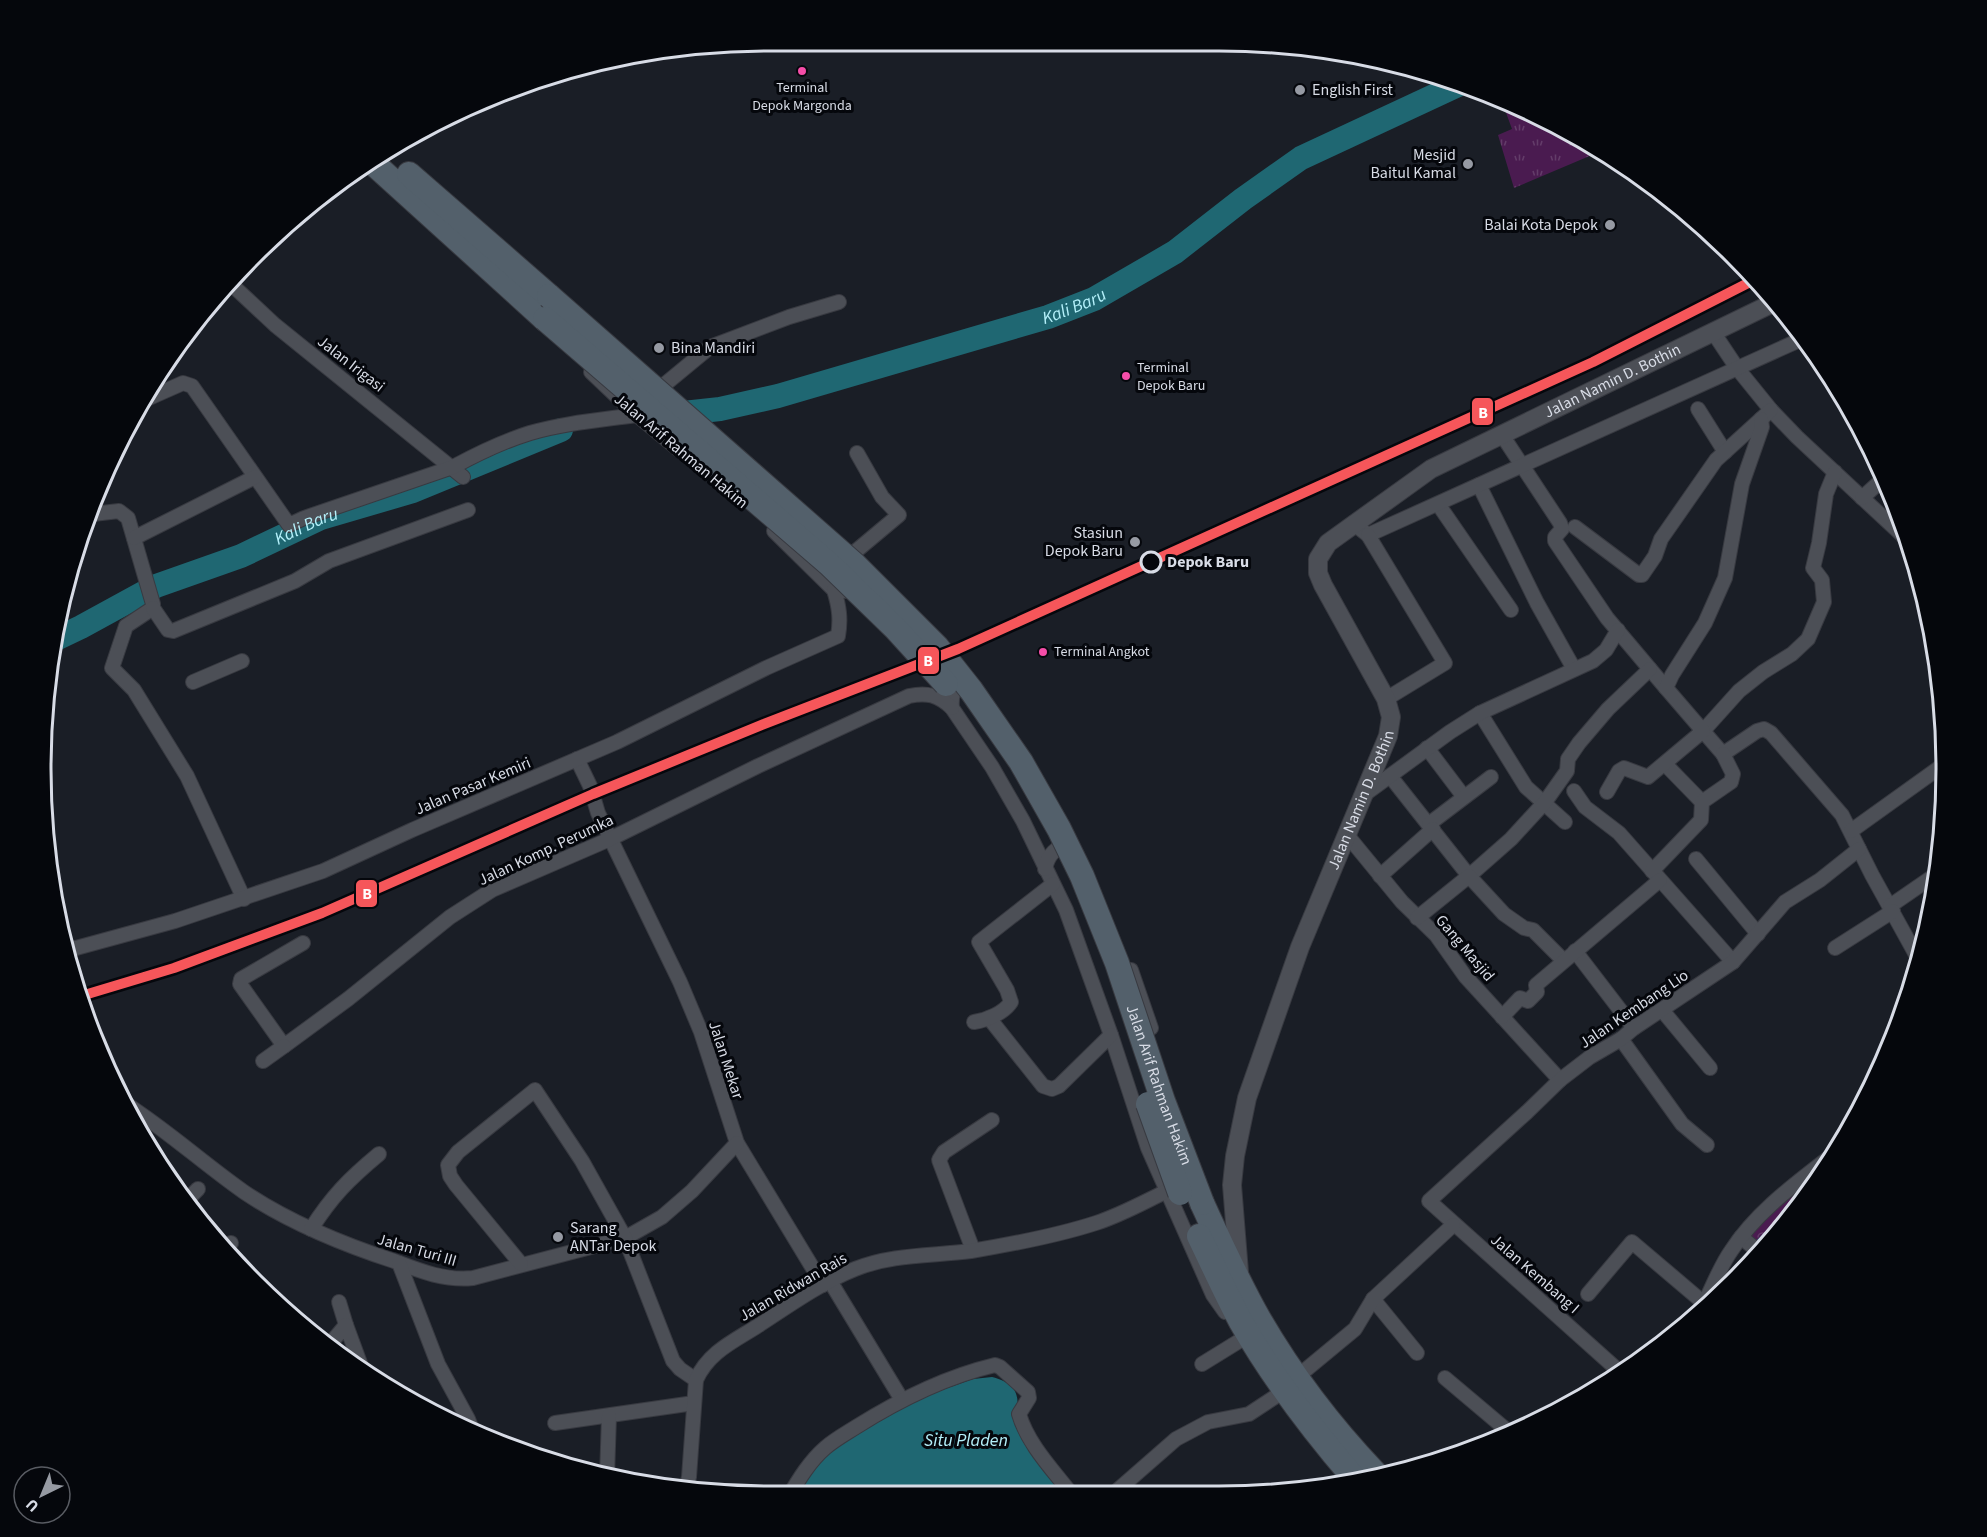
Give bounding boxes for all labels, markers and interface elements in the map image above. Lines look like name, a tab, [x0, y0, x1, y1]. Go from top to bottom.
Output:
marker: Terminal Depok Margonda	[796, 65, 808, 77]
place label: Terminal Depok Margonda	[752, 78, 852, 116]
place label: English First	[1312, 79, 1394, 101]
marker: English First	[1293, 83, 1307, 97]
place label: Mesjid Baitul Kamal	[1370, 144, 1456, 184]
marker: Mesjid Baitul Kamal	[1461, 157, 1475, 171]
place label: Balai Kota Depok	[1484, 214, 1598, 236]
marker: Balai Kota Depok	[1603, 218, 1617, 232]
water label: Kali Baru	[1039, 282, 1111, 331]
street label: Jalan Irigasi	[313, 331, 389, 397]
place label: Bina Mandiri	[671, 337, 755, 359]
street label: Jalan Namin D. Bothin	[1541, 338, 1684, 423]
marker: Bina Mandiri	[652, 341, 666, 355]
place label: Terminal Depok Baru	[1137, 358, 1205, 396]
marker: Terminal Depok Baru	[1120, 370, 1132, 382]
street label: Jalan Arif Rahman Hakim	[609, 388, 753, 514]
line badge: B	[1471, 397, 1494, 426]
text: B	[1478, 402, 1488, 424]
water label: Kali Baru	[270, 501, 341, 551]
place label: Stasiun Depok Baru	[1045, 522, 1123, 562]
marker: Stasiun Depok Baru	[1128, 535, 1142, 549]
marker: Depok Baru	[1140, 551, 1162, 573]
place label: Depok Baru	[1167, 551, 1249, 573]
place label: Terminal Angkot	[1054, 642, 1150, 662]
line badge: B	[917, 646, 940, 675]
marker: Terminal Angkot	[1037, 646, 1049, 658]
text: B	[923, 650, 933, 672]
street label: Jalan Namin D. Bothin	[1322, 729, 1400, 873]
street label: Jalan Pasar Kemiri	[412, 752, 534, 820]
street label: Jalan Komp. Perumka	[475, 809, 617, 891]
line badge: B	[355, 879, 378, 908]
text: B	[362, 883, 372, 905]
street label: Gang Masjid	[1431, 910, 1499, 986]
street label: Jalan Kembang Lio	[1575, 964, 1693, 1054]
street label: Jalan Arif Rahman Hakim	[1121, 1002, 1198, 1168]
street label: Jalan Mekar	[703, 1018, 749, 1102]
place label: Sarang ANTar Depok	[570, 1217, 657, 1257]
street label: Jalan Turi III	[375, 1228, 459, 1272]
street label: Jalan Kembang I	[1486, 1229, 1584, 1319]
marker: Sarang ANTar Depok	[551, 1230, 565, 1244]
street label: Jalan Ridwan Rais	[735, 1247, 851, 1327]
water label: Situ Pladen	[924, 1428, 1008, 1453]
north arrow	[12, 1465, 72, 1525]
text: U	[21, 1494, 44, 1517]

